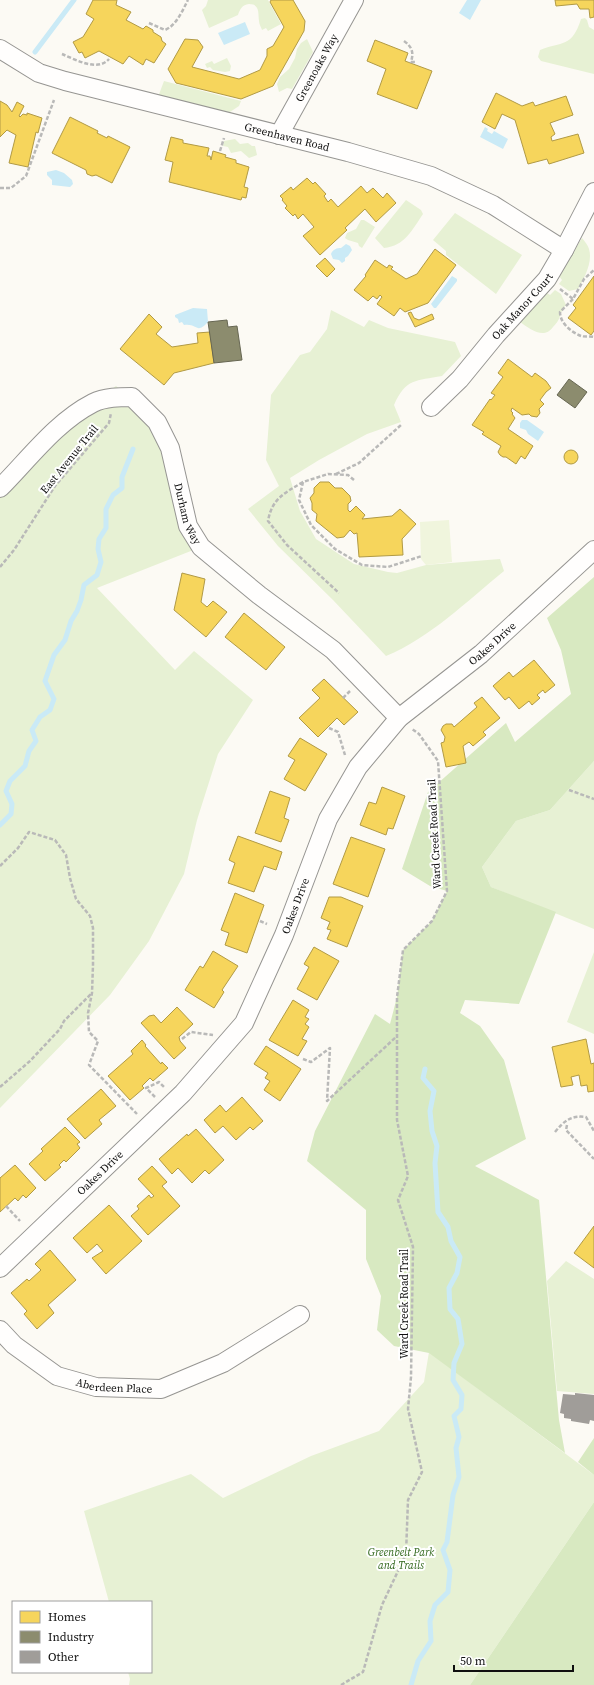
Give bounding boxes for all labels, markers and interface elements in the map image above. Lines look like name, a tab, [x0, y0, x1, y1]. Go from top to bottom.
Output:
street label: Greenoaks Way	[292, 31, 342, 105]
street label: Greenhaven Road	[243, 119, 332, 155]
street label: Oak Manor Court	[488, 270, 557, 343]
street label: East Avenue Trail	[37, 422, 102, 497]
street label: Durham Way	[170, 482, 205, 548]
street label: Oakes Drive	[466, 618, 520, 669]
street label: Ward Creek Road Trail	[424, 779, 445, 889]
street label: Oakes Drive	[278, 875, 313, 936]
street label: Oakes Drive	[74, 1147, 127, 1199]
street label: Ward Creek Road Trail	[397, 1249, 412, 1359]
street label: Aberdeen Place	[74, 1375, 153, 1397]
park label: Greenbelt Park and Trails	[368, 1545, 435, 1573]
legend	[12, 1601, 152, 1673]
text: Homes	[48, 1609, 86, 1625]
text: Industry	[48, 1629, 95, 1645]
scale bar	[454, 1647, 573, 1673]
text: Other	[48, 1649, 79, 1665]
text: 50 m	[460, 1653, 486, 1669]

